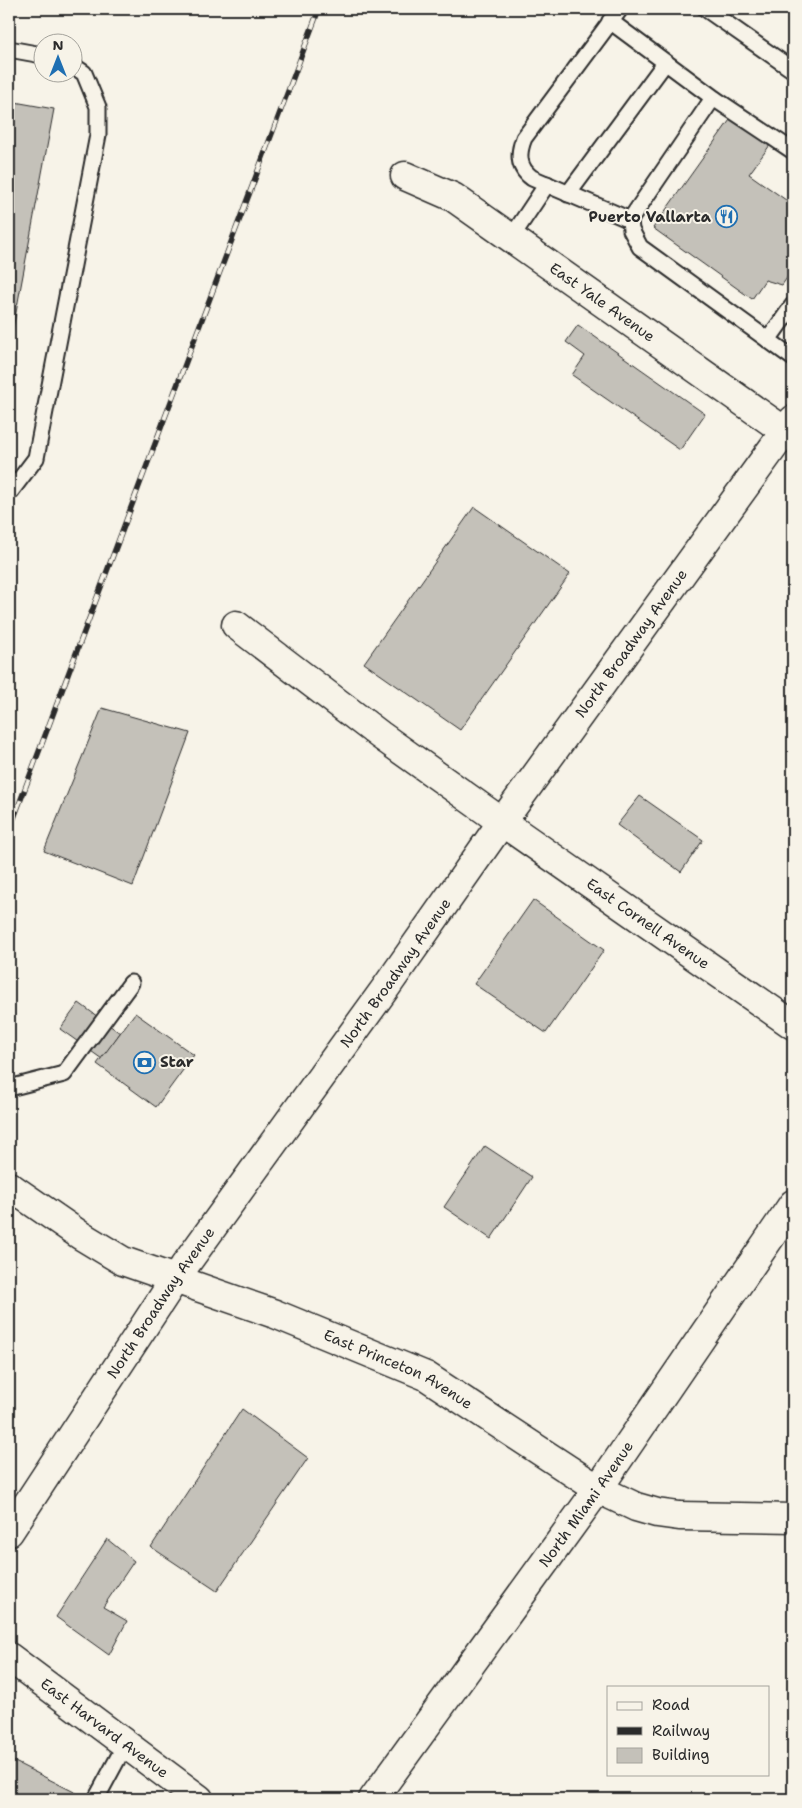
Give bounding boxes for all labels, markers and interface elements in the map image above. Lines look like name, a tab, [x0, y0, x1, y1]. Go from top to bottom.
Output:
north arrow	[32, 32, 82, 82]
text: N	[52, 36, 64, 54]
restaurant icon: Puerto Vallarta	[715, 205, 739, 229]
place label: Puerto Vallarta	[589, 207, 712, 227]
street label: East Yale Avenue	[545, 258, 659, 346]
street label: North Broadway Avenue	[571, 565, 692, 722]
street label: East Cornell Avenue	[582, 874, 714, 974]
street label: North Broadway Avenue	[336, 894, 456, 1052]
bank icon: Star	[132, 1050, 156, 1074]
place label: Star	[160, 1052, 194, 1072]
street label: North Broadway Avenue	[102, 1223, 219, 1382]
street label: East Princeton Avenue	[321, 1325, 476, 1414]
street label: North Miami Avenue	[534, 1437, 638, 1571]
street label: East Harvard Avenue	[36, 1674, 172, 1783]
legend	[607, 1686, 770, 1776]
text: Road	[652, 1695, 690, 1715]
text: Railway	[652, 1721, 710, 1741]
text: Building	[652, 1745, 709, 1765]

